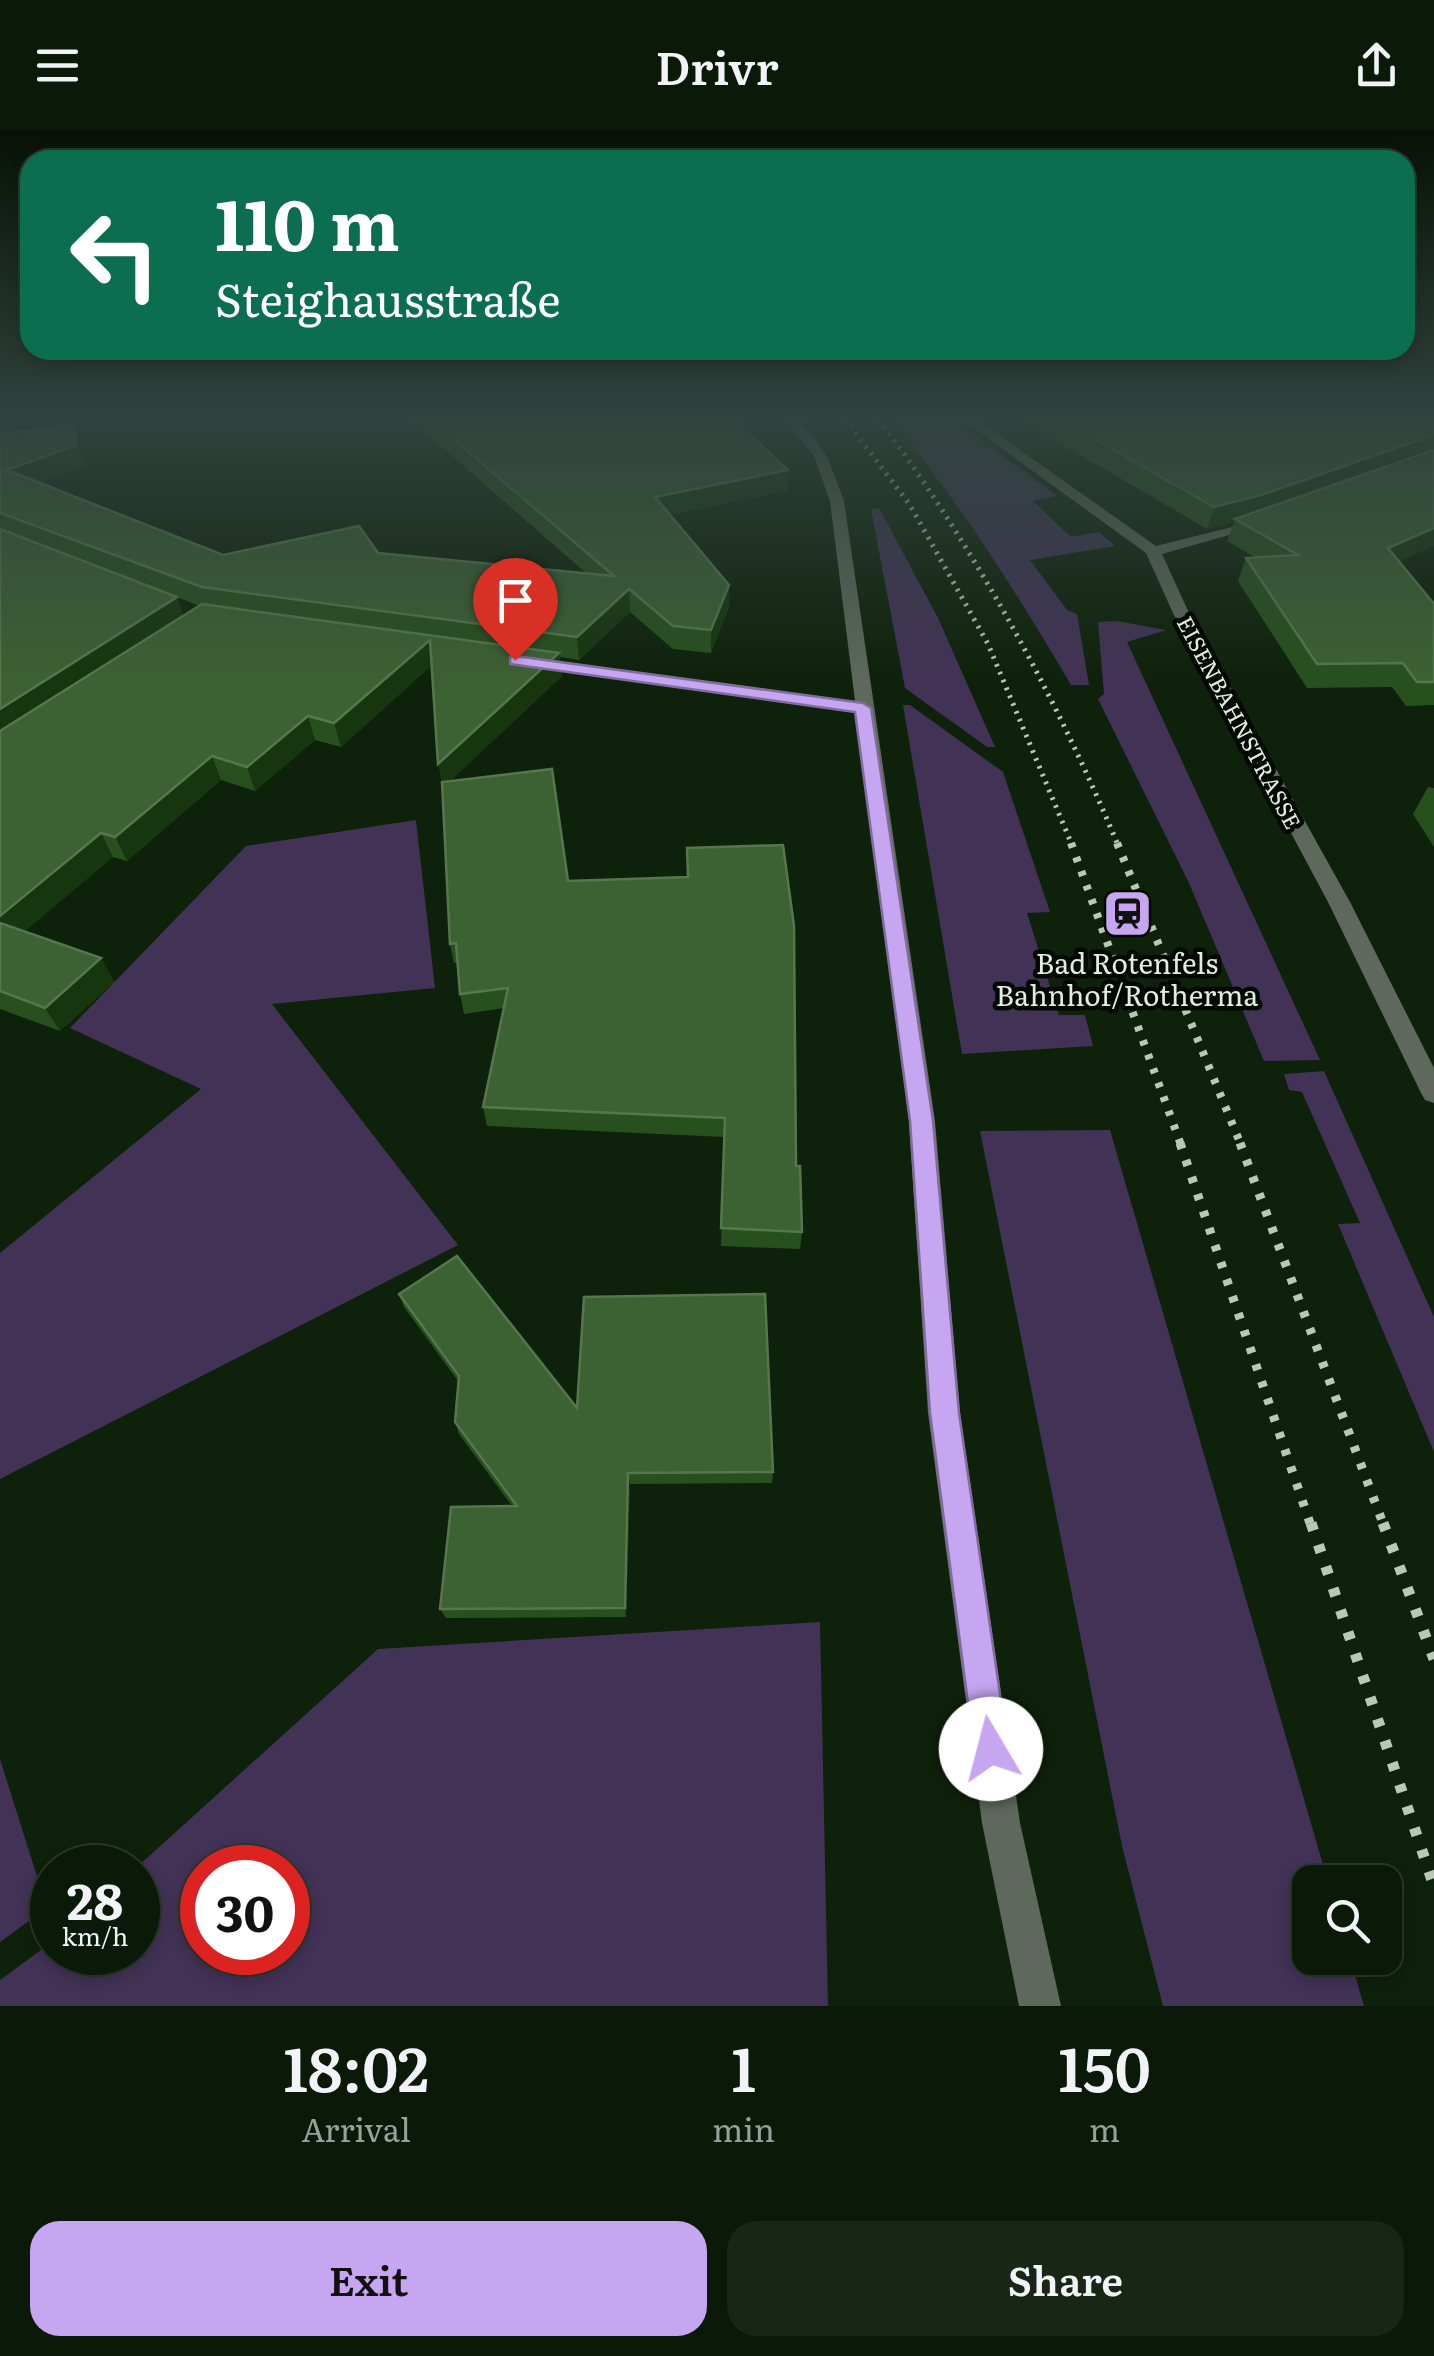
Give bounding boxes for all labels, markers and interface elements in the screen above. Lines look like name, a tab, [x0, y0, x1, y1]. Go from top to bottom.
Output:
text: Drivr	[655, 32, 779, 99]
icon: menu	[30, 38, 85, 93]
icon: share	[1349, 38, 1404, 93]
text: 110 m	[215, 169, 400, 273]
icon: left	[50, 190, 180, 320]
text: Steighausstraße	[215, 264, 561, 331]
pin	[473, 558, 558, 661]
icon: arrive	[488, 573, 543, 628]
street label: EISENBAHNSTRASSE	[1170, 610, 1310, 834]
station icon: Bad Rotenfels Bahnhof/Rotherma	[1101, 888, 1153, 940]
place label: Bad Rotenfels Bahnhof/Rotherma	[996, 941, 1258, 1015]
position arrow	[939, 1697, 1043, 1801]
speed limit sign: 30	[180, 1845, 310, 1975]
text: 28	[67, 1861, 123, 1935]
map controls	[1292, 1865, 1402, 1975]
button: search	[1292, 1865, 1402, 1975]
text: km/h	[62, 1917, 128, 1954]
text: 18:02	[283, 2021, 429, 2110]
text: 1	[731, 2021, 756, 2110]
text: 150	[1058, 2021, 1151, 2110]
text: Arrival	[301, 2104, 411, 2152]
text: min	[712, 2104, 775, 2152]
text: m	[1089, 2104, 1120, 2152]
button: Exit	[30, 2221, 707, 2336]
button: Share	[727, 2221, 1404, 2336]

